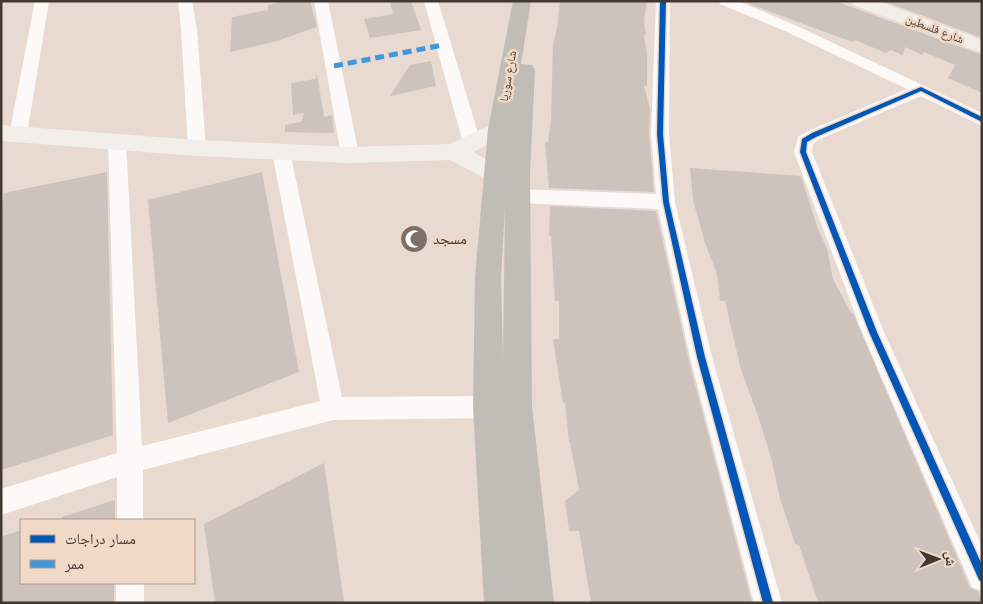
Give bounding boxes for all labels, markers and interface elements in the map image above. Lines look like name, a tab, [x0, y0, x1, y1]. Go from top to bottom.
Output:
street label: شارع فلسطين	[904, 11, 966, 47]
street label: شارع سوريا	[496, 49, 520, 103]
mosque icon: مسجد	[399, 224, 429, 254]
place label: مسجد	[433, 229, 467, 249]
legend	[20, 519, 195, 584]
text: مسار دراجات	[65, 529, 136, 549]
north arrow	[913, 534, 963, 584]
text: ش	[942, 551, 960, 566]
text: ممر	[64, 554, 84, 574]

